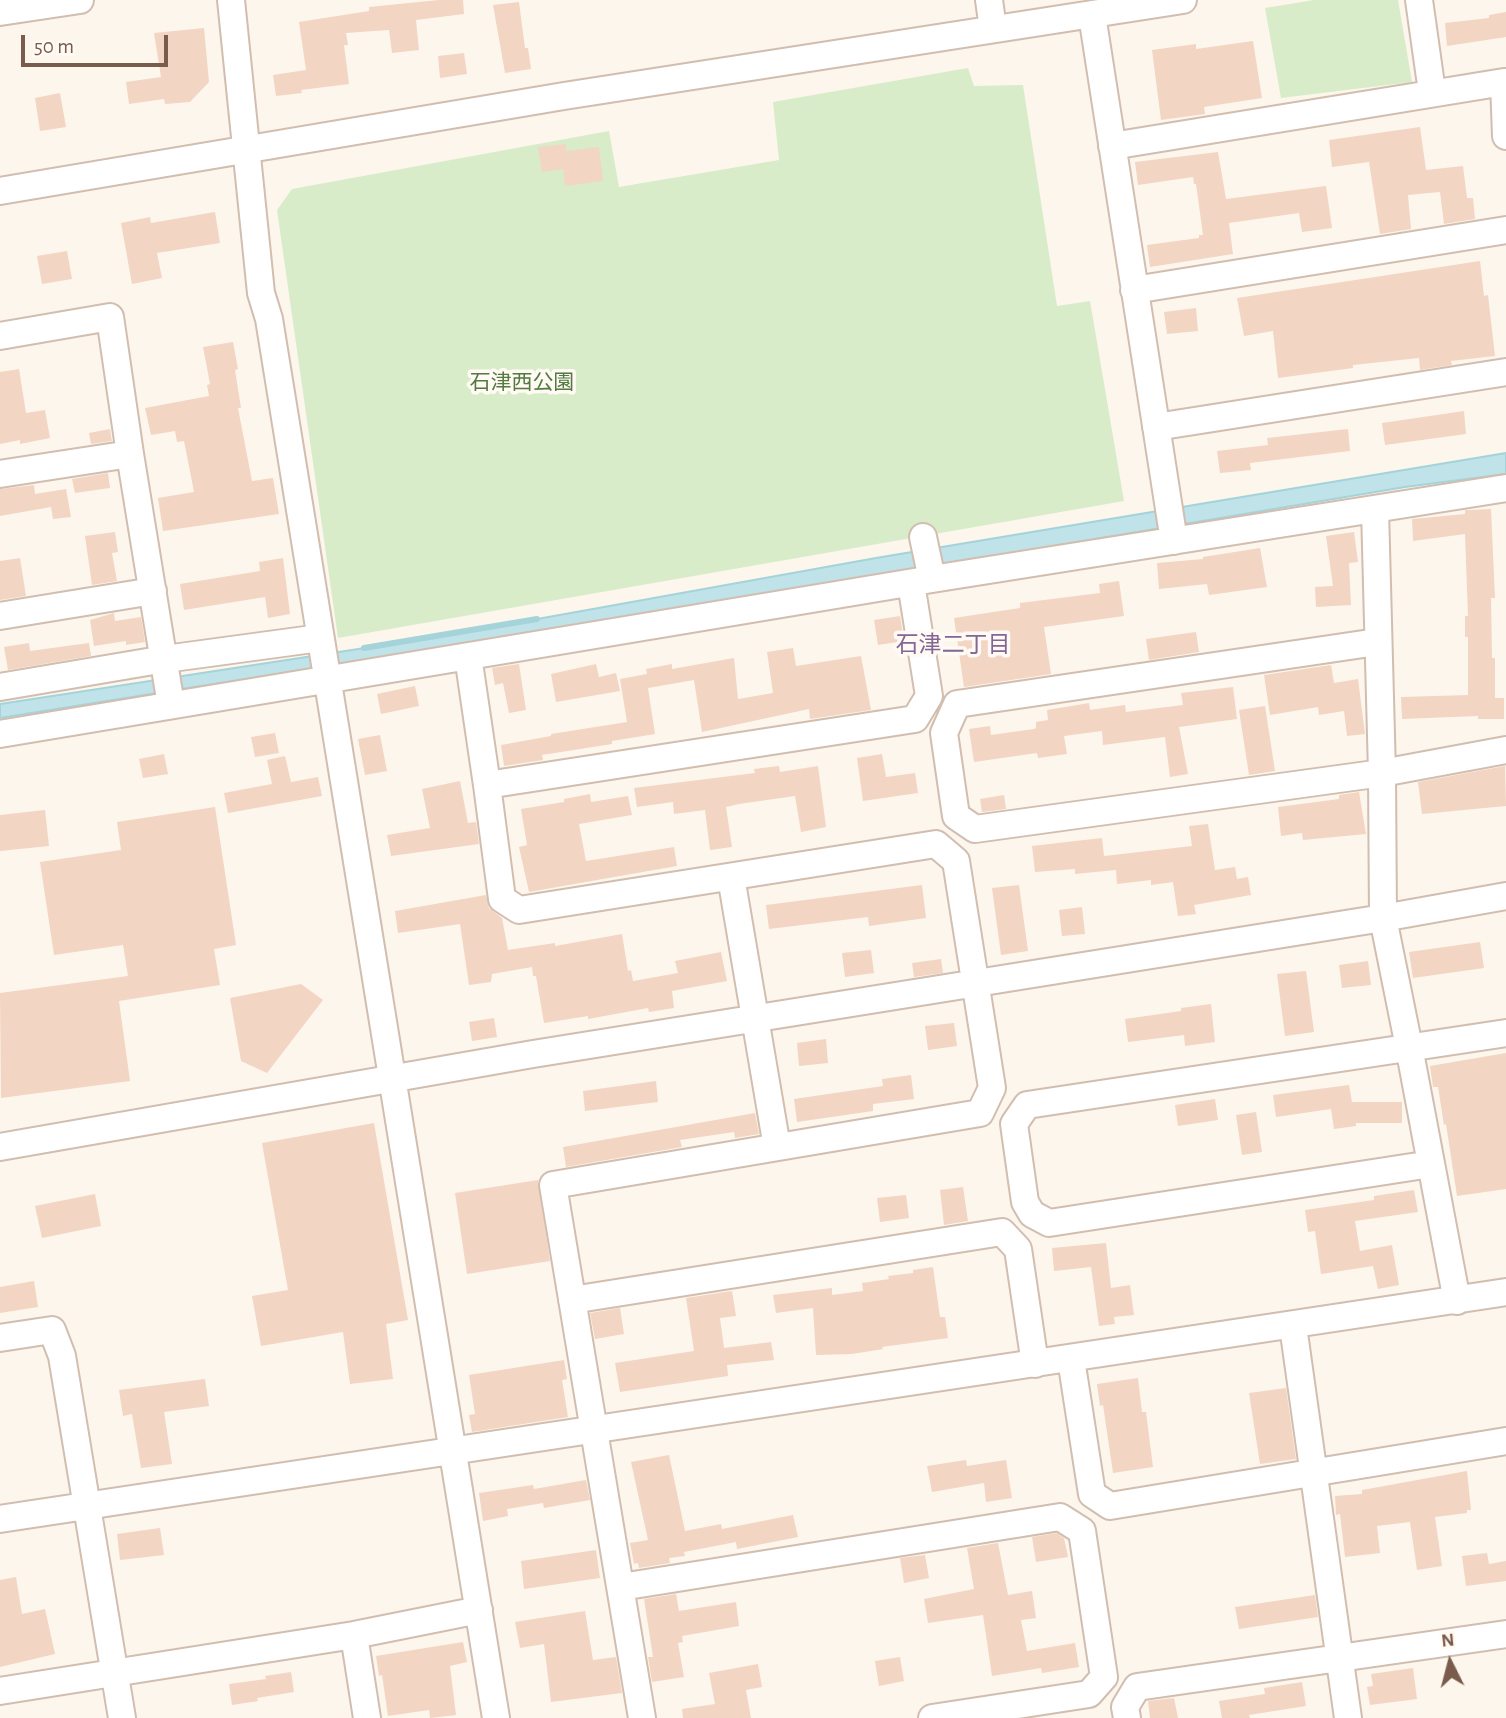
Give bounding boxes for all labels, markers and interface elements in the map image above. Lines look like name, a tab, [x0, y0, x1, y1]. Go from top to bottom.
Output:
scale bar	[24, 21, 172, 65]
text: 50 m	[34, 36, 74, 57]
park label: 石津西公園	[470, 370, 574, 396]
district label: 石津二丁目	[896, 631, 1010, 659]
north arrow	[1415, 1627, 1485, 1697]
text: N	[1440, 1630, 1455, 1651]

